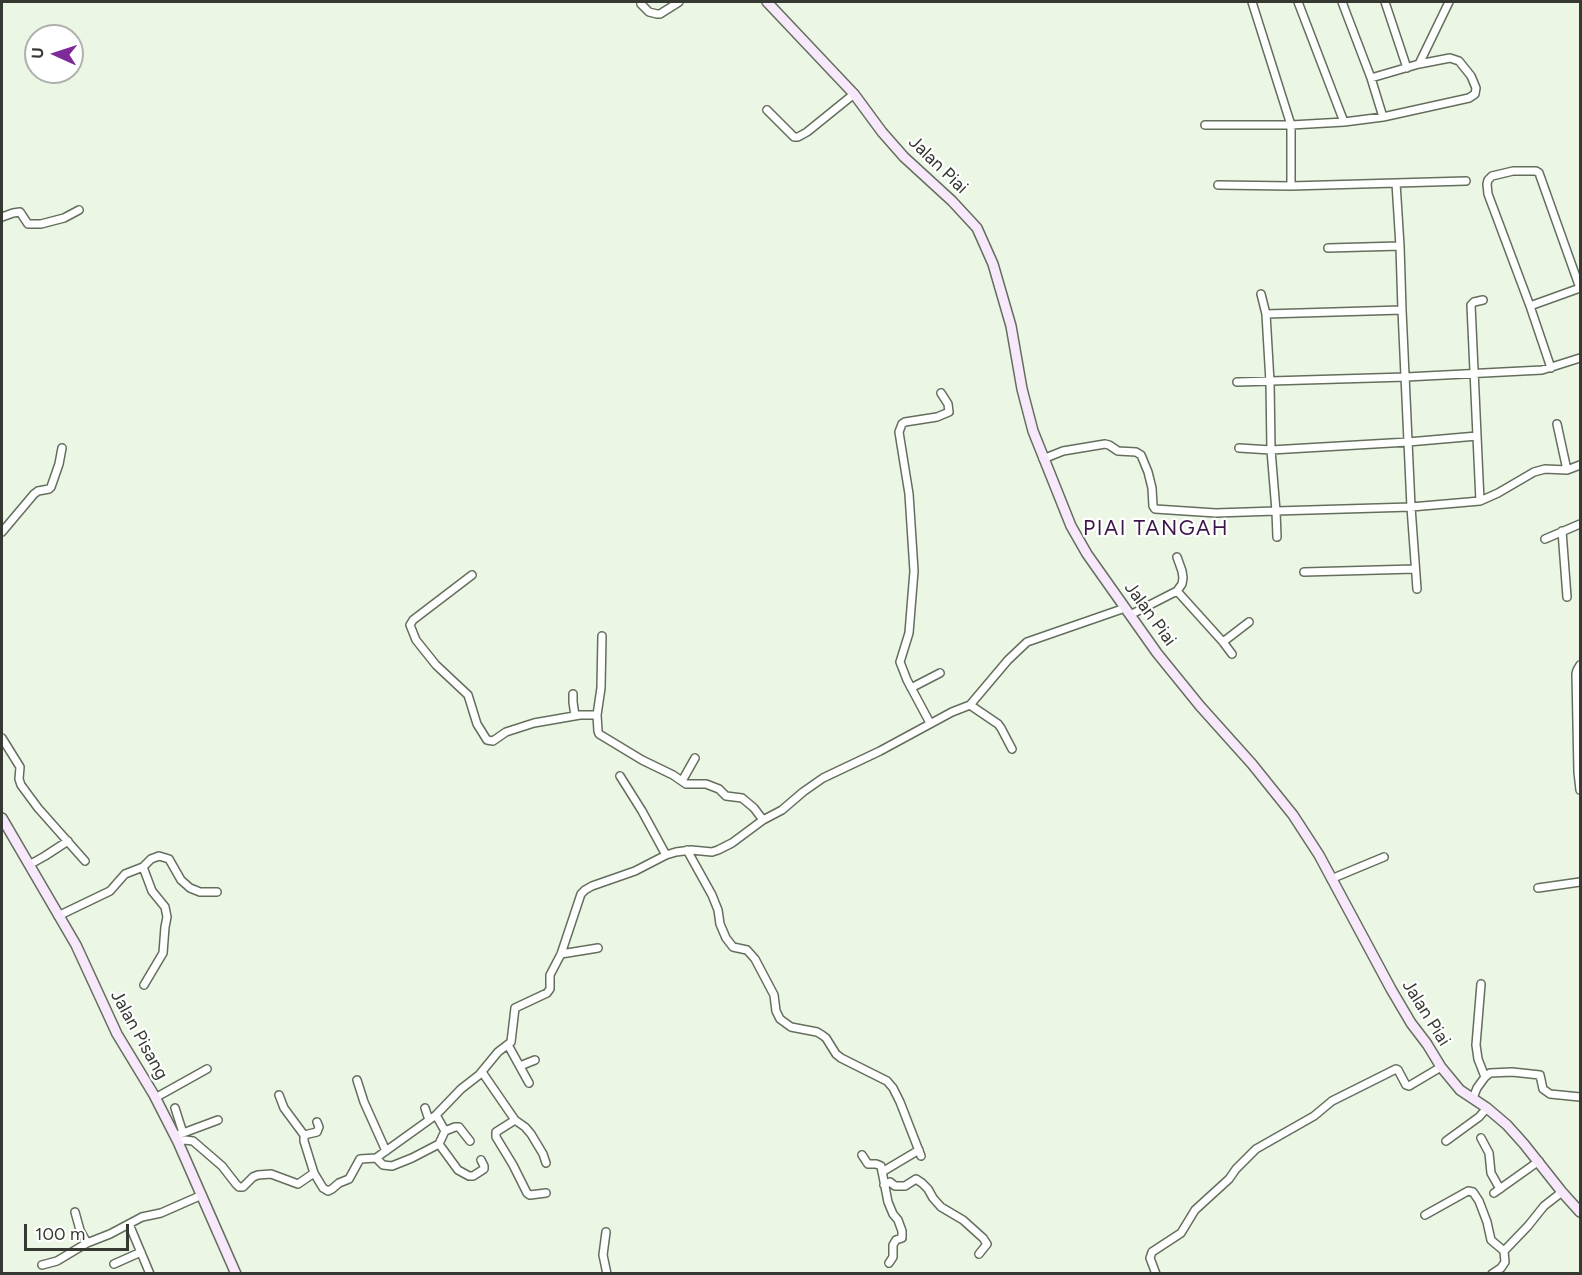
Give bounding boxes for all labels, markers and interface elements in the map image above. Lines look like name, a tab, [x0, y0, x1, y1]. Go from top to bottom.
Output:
north arrow	[24, 24, 84, 84]
text: U	[28, 47, 47, 59]
street label: Jalan Piai	[904, 132, 972, 198]
district label: PIAI TANGAH	[1083, 516, 1229, 542]
street label: Jalan Piai	[1120, 578, 1180, 650]
street label: Jalan Piai	[1397, 976, 1455, 1050]
street label: Jalan Pisang	[106, 987, 172, 1083]
scale bar	[27, 1212, 132, 1250]
text: 100 m	[35, 1223, 85, 1245]

